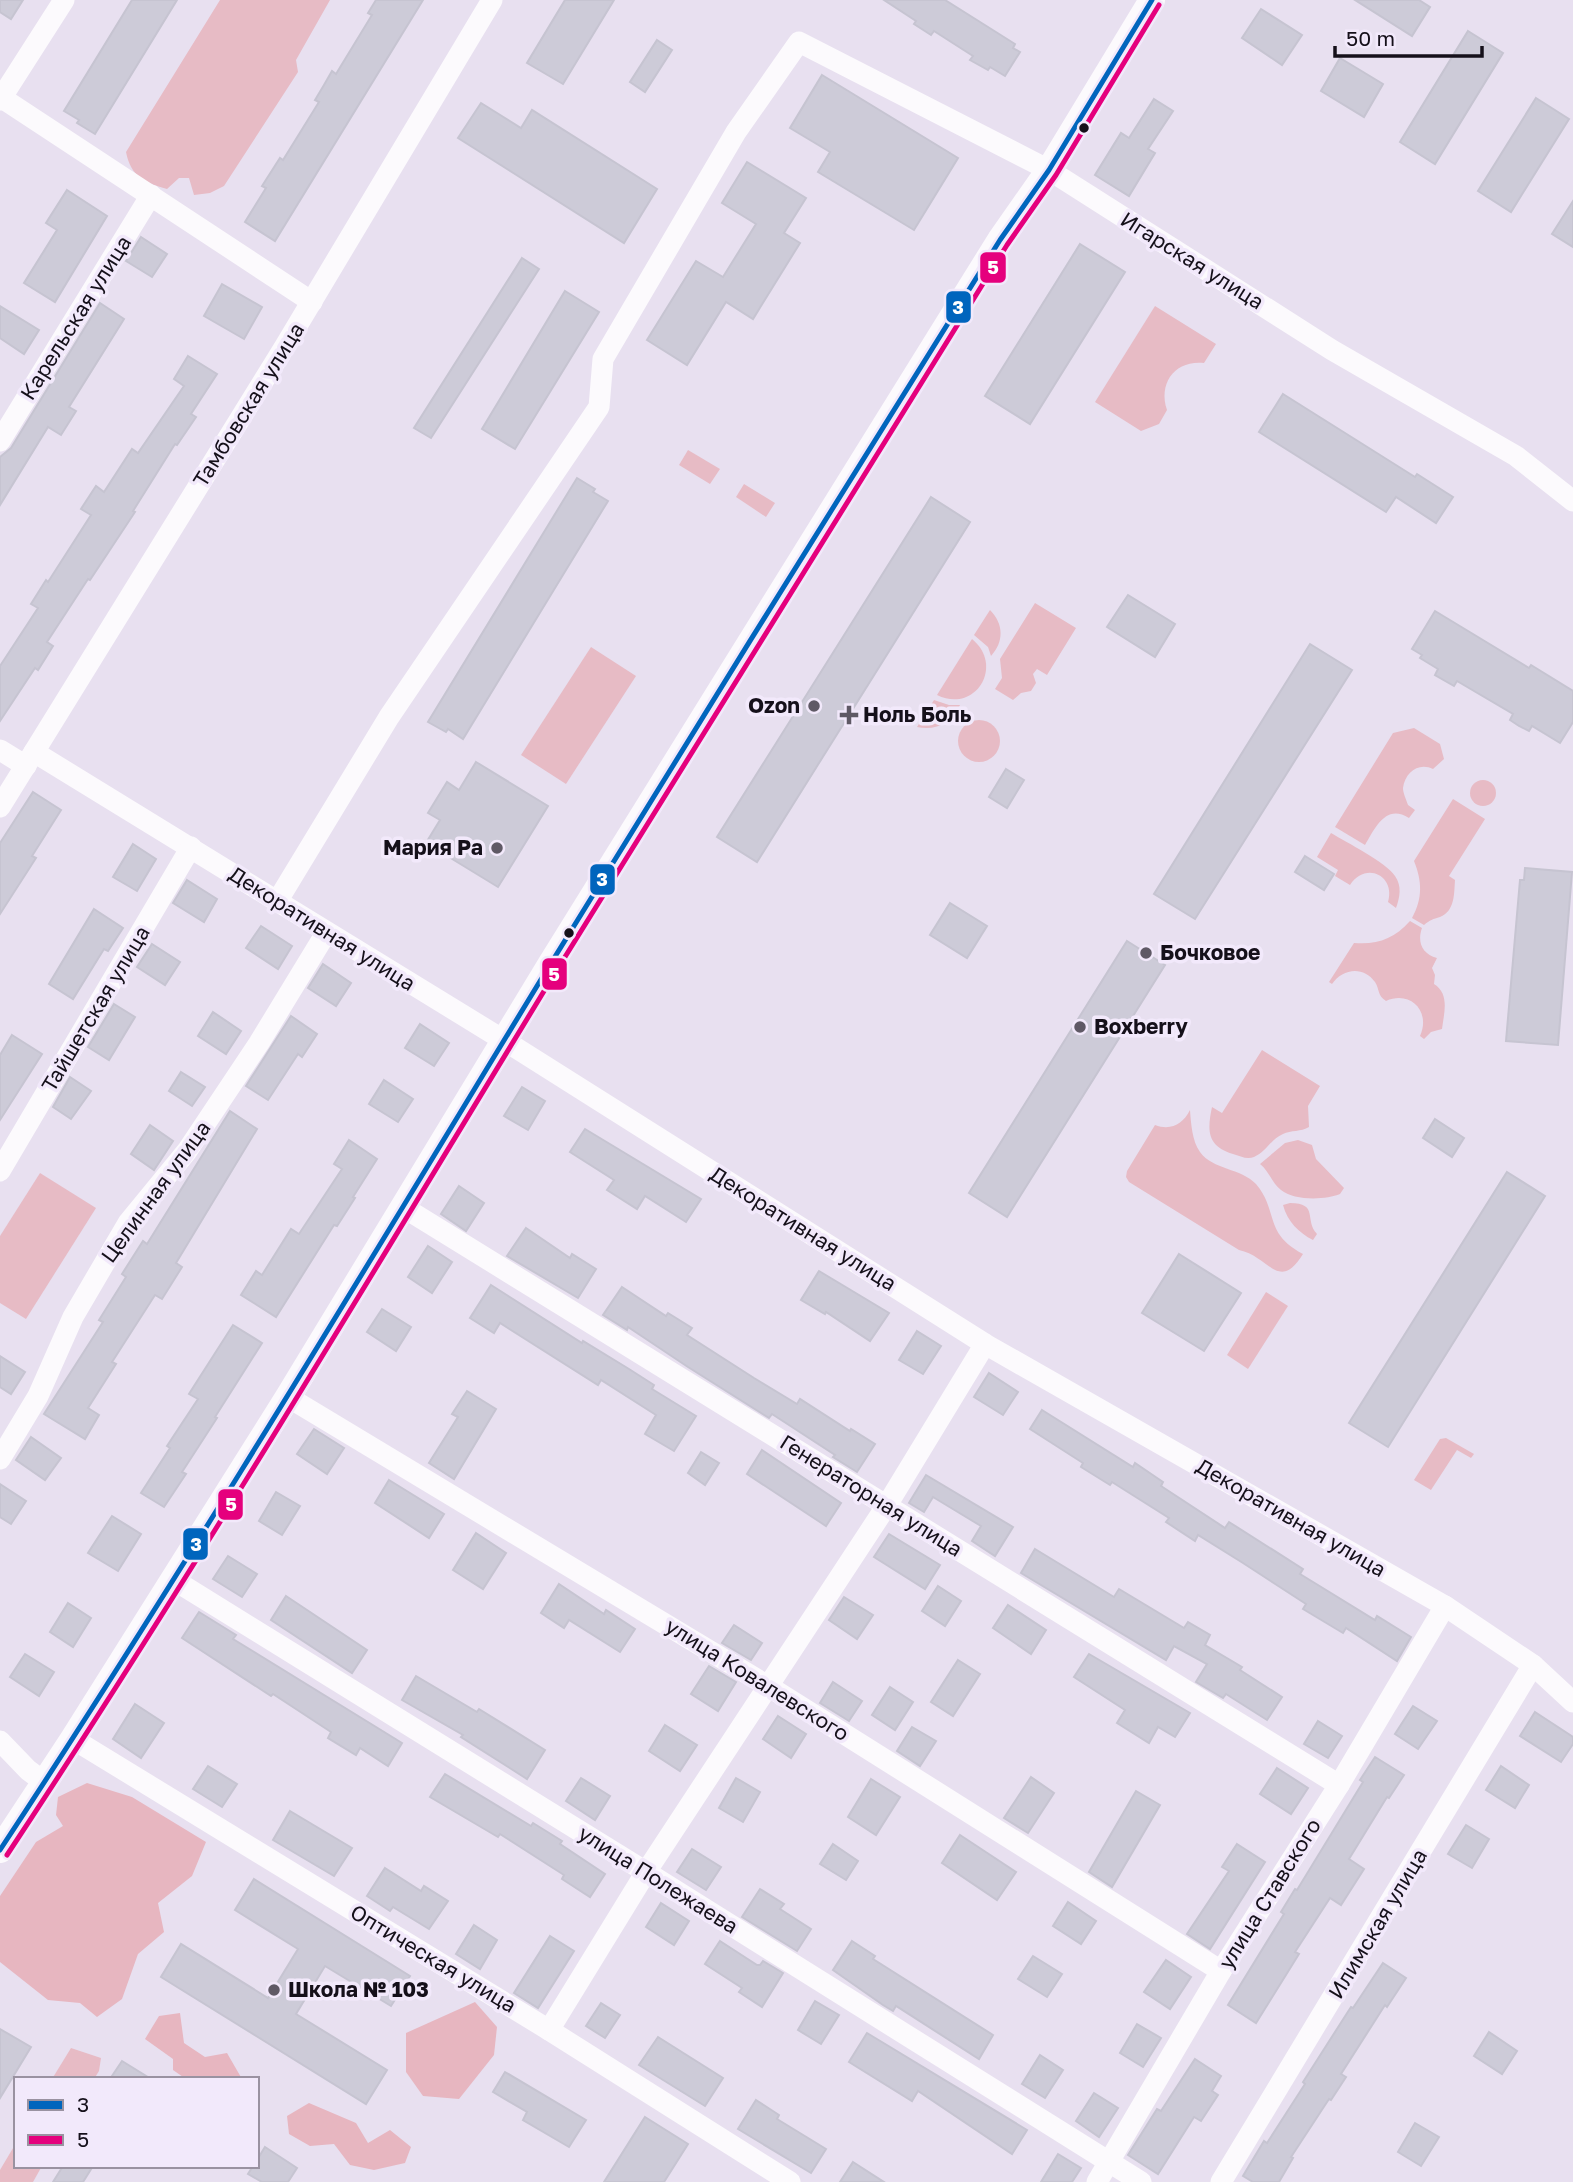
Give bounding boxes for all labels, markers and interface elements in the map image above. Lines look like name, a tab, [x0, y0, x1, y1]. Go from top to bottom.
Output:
scale bar	[1335, 14, 1482, 58]
text: 50 m	[1346, 25, 1395, 51]
unlabelled marker	[1077, 121, 1091, 135]
street label: Игарская улица	[1116, 206, 1269, 315]
street label: Карельская улица	[14, 231, 136, 404]
line badge: 5	[979, 251, 1007, 284]
text: 5	[987, 255, 999, 278]
line badge: 3	[945, 290, 972, 324]
text: 3	[952, 295, 964, 318]
street label: Тамбовская улица	[187, 317, 309, 491]
place label: Ozon	[748, 692, 800, 718]
marker: Ozon	[806, 698, 822, 714]
place label: Ноль Боль	[863, 701, 972, 727]
marker: Ноль Боль	[841, 707, 857, 723]
place label: Мария Ра	[383, 834, 483, 860]
marker: Мария Ра	[489, 840, 505, 856]
street label: Декоративная улица	[225, 860, 420, 996]
line badge: 3	[589, 863, 616, 896]
text: 3	[596, 867, 608, 890]
street label: Тайшетская улица	[35, 921, 155, 1096]
unlabelled marker	[562, 926, 576, 940]
place label: Бочковое	[1160, 939, 1261, 965]
marker: Бочковое	[1138, 945, 1154, 961]
line badge: 5	[541, 957, 568, 991]
text: 5	[548, 962, 560, 985]
place label: Boxberry	[1094, 1013, 1188, 1039]
marker: Boxberry	[1072, 1019, 1088, 1035]
street label: Целинная улица	[95, 1115, 215, 1267]
street label: Декоративная улица	[706, 1160, 901, 1296]
street label: Генераторная улица	[776, 1428, 968, 1562]
street label: Декоративная улица	[1192, 1452, 1391, 1582]
line badge: 5	[217, 1488, 244, 1521]
text: 5	[225, 1492, 237, 1515]
line badge: 3	[182, 1527, 209, 1561]
text: 3	[190, 1532, 202, 1555]
street label: улица Ковалевского	[661, 1612, 854, 1746]
street label: улица Ставского	[1212, 1813, 1326, 1973]
street label: улица Полежаева	[574, 1820, 743, 1939]
street label: Илимская улица	[1322, 1844, 1432, 2003]
street label: Оптическая улица	[346, 1898, 521, 2018]
place label: Школа № 103	[288, 1976, 429, 2002]
marker: Школа № 103	[266, 1982, 282, 1998]
legend	[14, 2077, 259, 2168]
text: 3	[77, 2091, 89, 2117]
text: 5	[77, 2126, 89, 2152]

